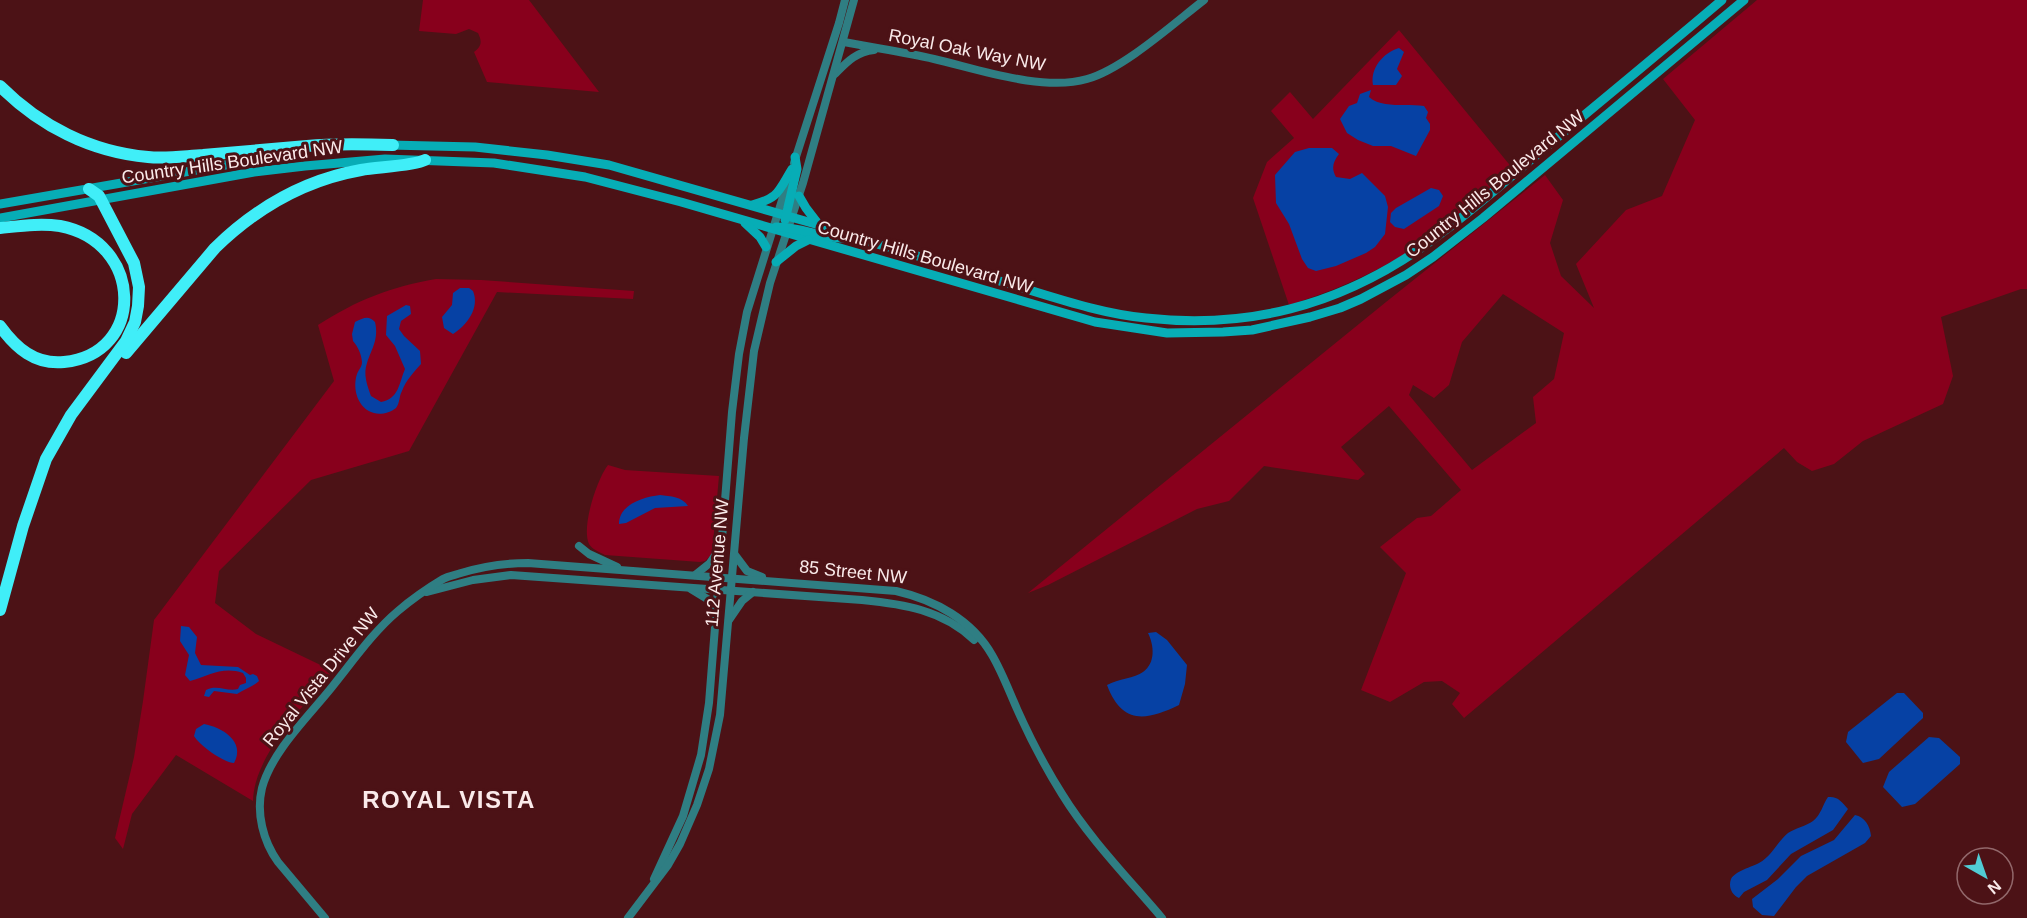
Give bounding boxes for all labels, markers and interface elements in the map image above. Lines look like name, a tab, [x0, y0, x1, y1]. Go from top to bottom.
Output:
street label: Royal Oak Way NW	[887, 25, 1047, 75]
street label: Country Hills Boulevard NW	[1402, 106, 1588, 262]
street label: Country Hills Boulevard NW	[120, 137, 344, 187]
street label: Country Hills Boulevard NW	[815, 217, 1035, 297]
street label: 112 Avenue NW	[701, 498, 733, 628]
street label: 85 Street NW	[798, 556, 908, 588]
street label: Royal Vista Drive NW	[259, 604, 383, 750]
district label: ROYAL VISTA	[362, 786, 536, 813]
north arrow	[1955, 846, 2015, 906]
text: N	[1984, 877, 2004, 897]

